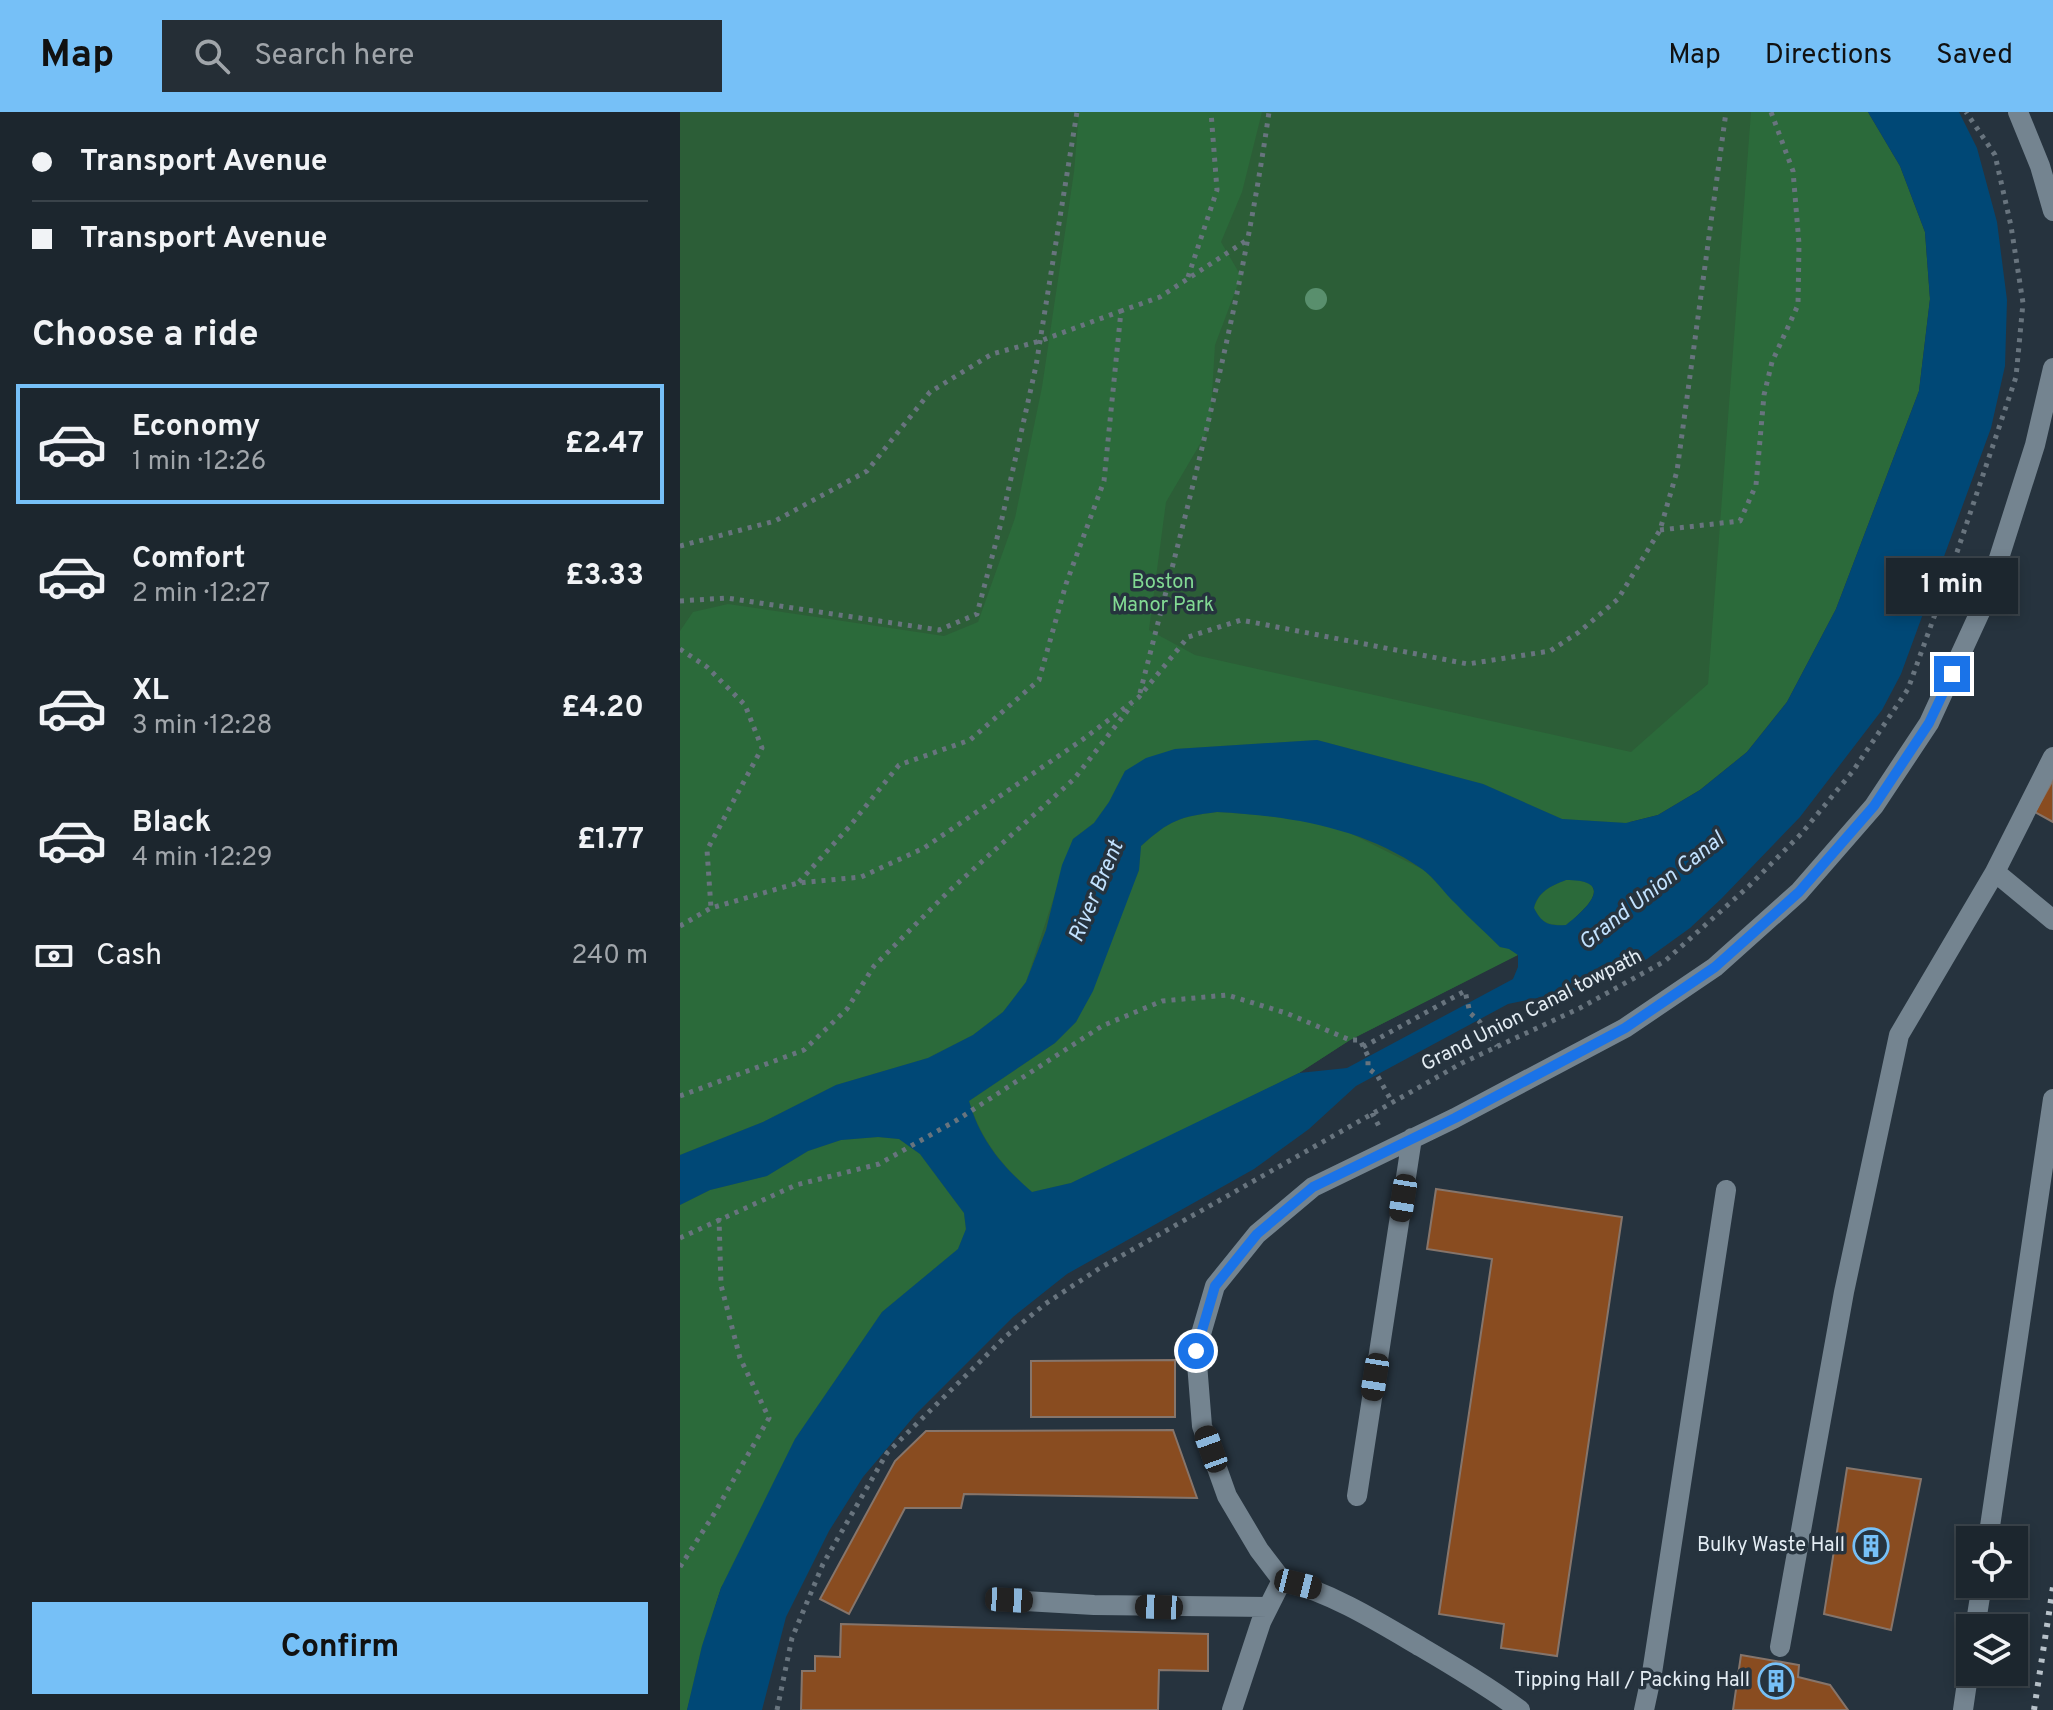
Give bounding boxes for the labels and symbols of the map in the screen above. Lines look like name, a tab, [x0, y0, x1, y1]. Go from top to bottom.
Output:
callout: 1 min	[1886, 558, 2018, 614]
park label: Boston Manor Park	[1112, 570, 1214, 619]
route end	[1934, 656, 1970, 692]
water label: Grand Union Canal	[1574, 826, 1731, 957]
water label: River Brent	[1064, 836, 1131, 947]
street label: Grand Union Canal towpath	[1417, 944, 1647, 1078]
car	[1387, 1172, 1419, 1224]
route start	[1178, 1333, 1214, 1369]
car	[1359, 1351, 1391, 1403]
car	[1192, 1422, 1230, 1476]
building icon: Bulky Waste Hall	[1852, 1527, 1890, 1565]
place label: Bulky Waste Hall	[1697, 1533, 1845, 1559]
car	[1272, 1567, 1324, 1601]
car	[984, 1587, 1034, 1613]
car	[1135, 1594, 1183, 1620]
building icon: Tipping Hall / Packing Hall	[1757, 1662, 1795, 1700]
place label: Tipping Hall / Packing Hall	[1514, 1668, 1750, 1694]

